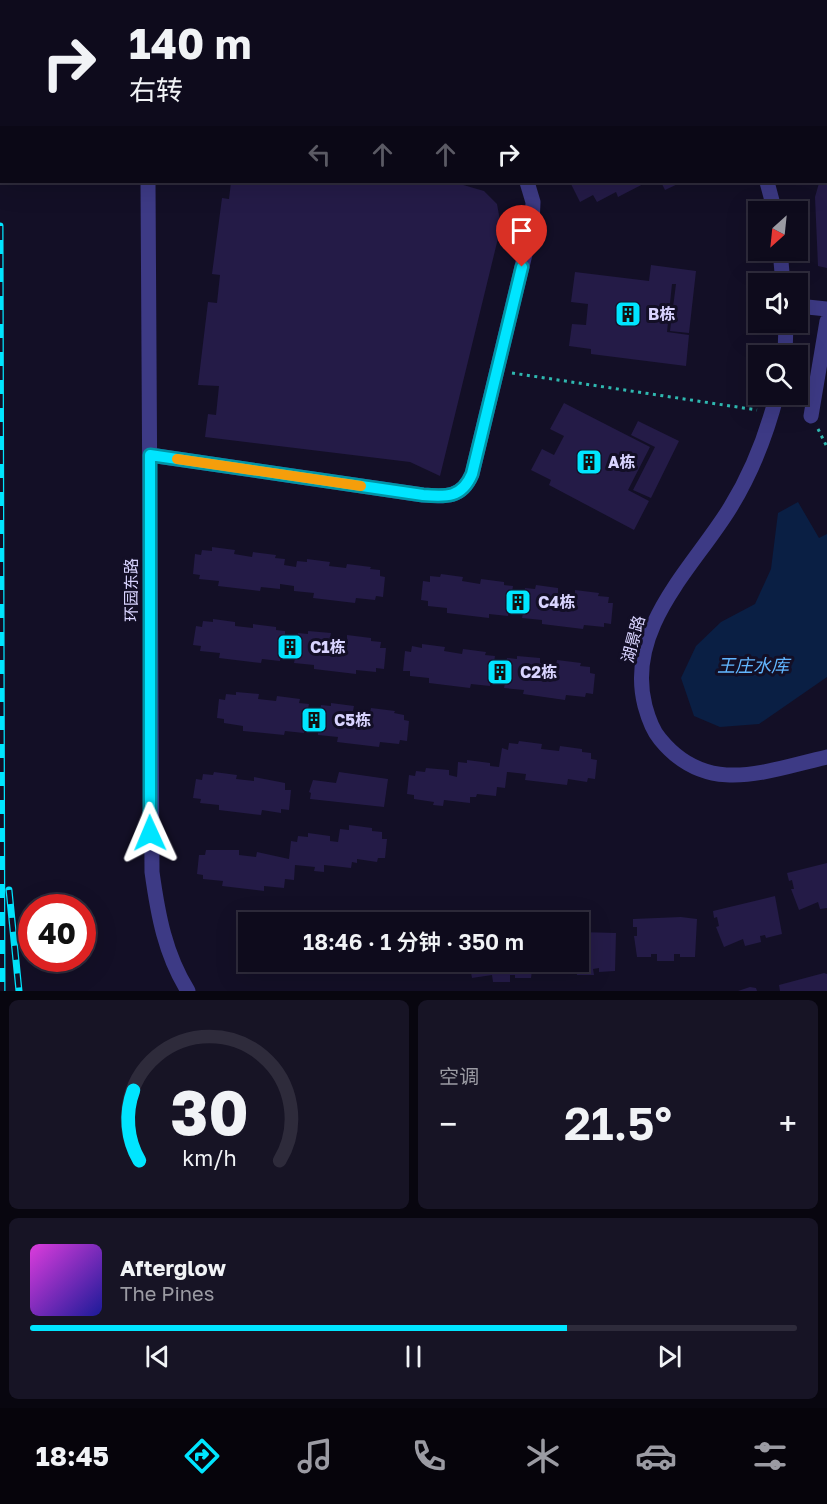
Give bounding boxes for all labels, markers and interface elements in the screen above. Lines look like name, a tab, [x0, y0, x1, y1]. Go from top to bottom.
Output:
text: 140 m	[129, 18, 251, 68]
icon: right	[30, 24, 108, 102]
text: 右转	[129, 74, 183, 106]
icon: left	[303, 138, 336, 171]
icon: ahead	[366, 138, 399, 171]
icon: ahead	[429, 138, 462, 171]
icon: right	[492, 138, 525, 171]
north arrow	[748, 201, 808, 261]
map controls	[748, 201, 808, 405]
pin	[496, 205, 547, 267]
icon: arrive	[505, 214, 538, 247]
button: sound	[748, 273, 808, 333]
building icon: B栋	[613, 299, 643, 329]
place label: B栋	[648, 304, 675, 324]
button: search	[748, 345, 808, 405]
building icon: A栋	[574, 447, 604, 477]
place label: A栋	[608, 452, 635, 472]
street label: 环园东路	[121, 558, 141, 622]
building icon: C4栋	[503, 587, 533, 617]
place label: C4栋	[538, 592, 575, 612]
street label: 湖景路	[617, 613, 649, 665]
building icon: C1栋	[275, 632, 305, 662]
place label: C1栋	[310, 637, 346, 657]
water label: 王庄水库	[717, 654, 792, 676]
building icon: C2栋	[485, 657, 515, 687]
place label: C2栋	[520, 662, 557, 682]
building icon: C5栋	[299, 705, 329, 735]
place label: C5栋	[334, 710, 371, 730]
position arrow	[118, 801, 182, 865]
speed limit sign: 40	[18, 894, 96, 972]
text: 18:46 · 1 分钟 · 350 m	[303, 928, 524, 955]
text: 空调	[439, 1064, 479, 1088]
text: 30	[170, 1074, 248, 1149]
text: 21.5°	[564, 1096, 672, 1150]
text: −	[439, 1104, 457, 1143]
text: +	[779, 1104, 797, 1143]
text: km/h	[182, 1146, 236, 1172]
text: Afterglow	[120, 1254, 226, 1281]
text: The Pines	[120, 1281, 214, 1305]
icon: previous	[141, 1340, 174, 1373]
icon: pause	[397, 1340, 430, 1373]
icon: next	[653, 1340, 686, 1373]
icon: directions	[181, 1435, 223, 1477]
icon: music	[294, 1435, 336, 1477]
icon: phone	[408, 1435, 450, 1477]
icon: climate	[522, 1435, 564, 1477]
icon: car	[635, 1435, 677, 1477]
icon: filters	[749, 1435, 791, 1477]
text: 18:45	[36, 1440, 109, 1472]

